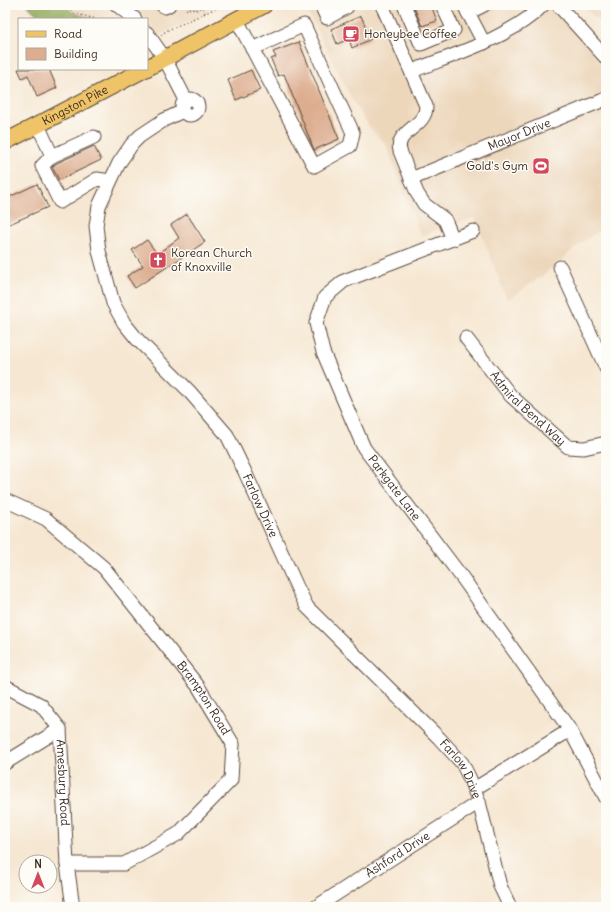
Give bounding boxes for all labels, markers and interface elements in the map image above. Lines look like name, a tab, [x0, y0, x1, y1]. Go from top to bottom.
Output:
legend	[18, 18, 148, 70]
cafe icon: Honeybee Coffee	[341, 24, 361, 44]
text: Road	[54, 26, 82, 41]
place label: Honeybee Coffee	[364, 26, 457, 41]
text: Building	[54, 46, 98, 61]
street label: Kingston Pike	[39, 82, 110, 128]
street label: Mayor Drive	[486, 115, 553, 154]
sports icon: Gold's Gym	[531, 156, 551, 176]
place label: Gold's Gym	[466, 158, 528, 173]
place label: Korean Church of Knoxville	[171, 245, 252, 274]
church icon: Korean Church of Knoxville	[148, 250, 168, 270]
street label: Admiral Bend Way	[487, 368, 569, 448]
street label: Parkgate Lane	[365, 452, 424, 523]
street label: Farlow Drive	[240, 471, 282, 540]
street label: Brampton Road	[174, 658, 234, 737]
street label: Farlow Drive	[437, 736, 485, 801]
street label: Amesbury Road	[54, 739, 73, 826]
street label: Ashford Drive	[362, 828, 432, 880]
north arrow	[18, 854, 58, 894]
text: N	[34, 857, 42, 871]

